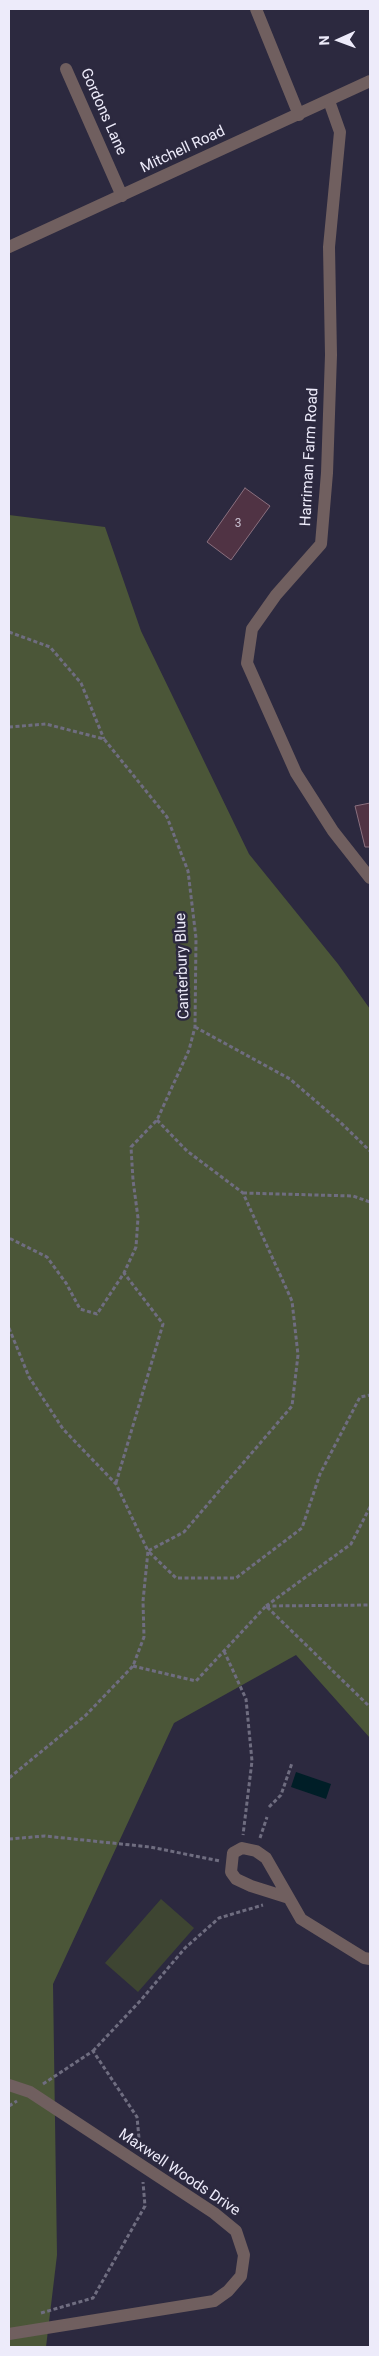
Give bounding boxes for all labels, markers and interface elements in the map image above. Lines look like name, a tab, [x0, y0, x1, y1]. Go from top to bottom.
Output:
north arrow	[314, 15, 364, 65]
text: N	[316, 35, 332, 46]
street label: Gordons Lane	[76, 66, 130, 158]
street label: Mitchell Road	[138, 123, 228, 177]
street label: Harriman Farm Road	[297, 387, 323, 527]
house number: 3	[235, 517, 241, 531]
street label: Canterbury Blue	[172, 913, 194, 1019]
street label: Maxwell Woods Drive	[115, 2126, 243, 2220]

